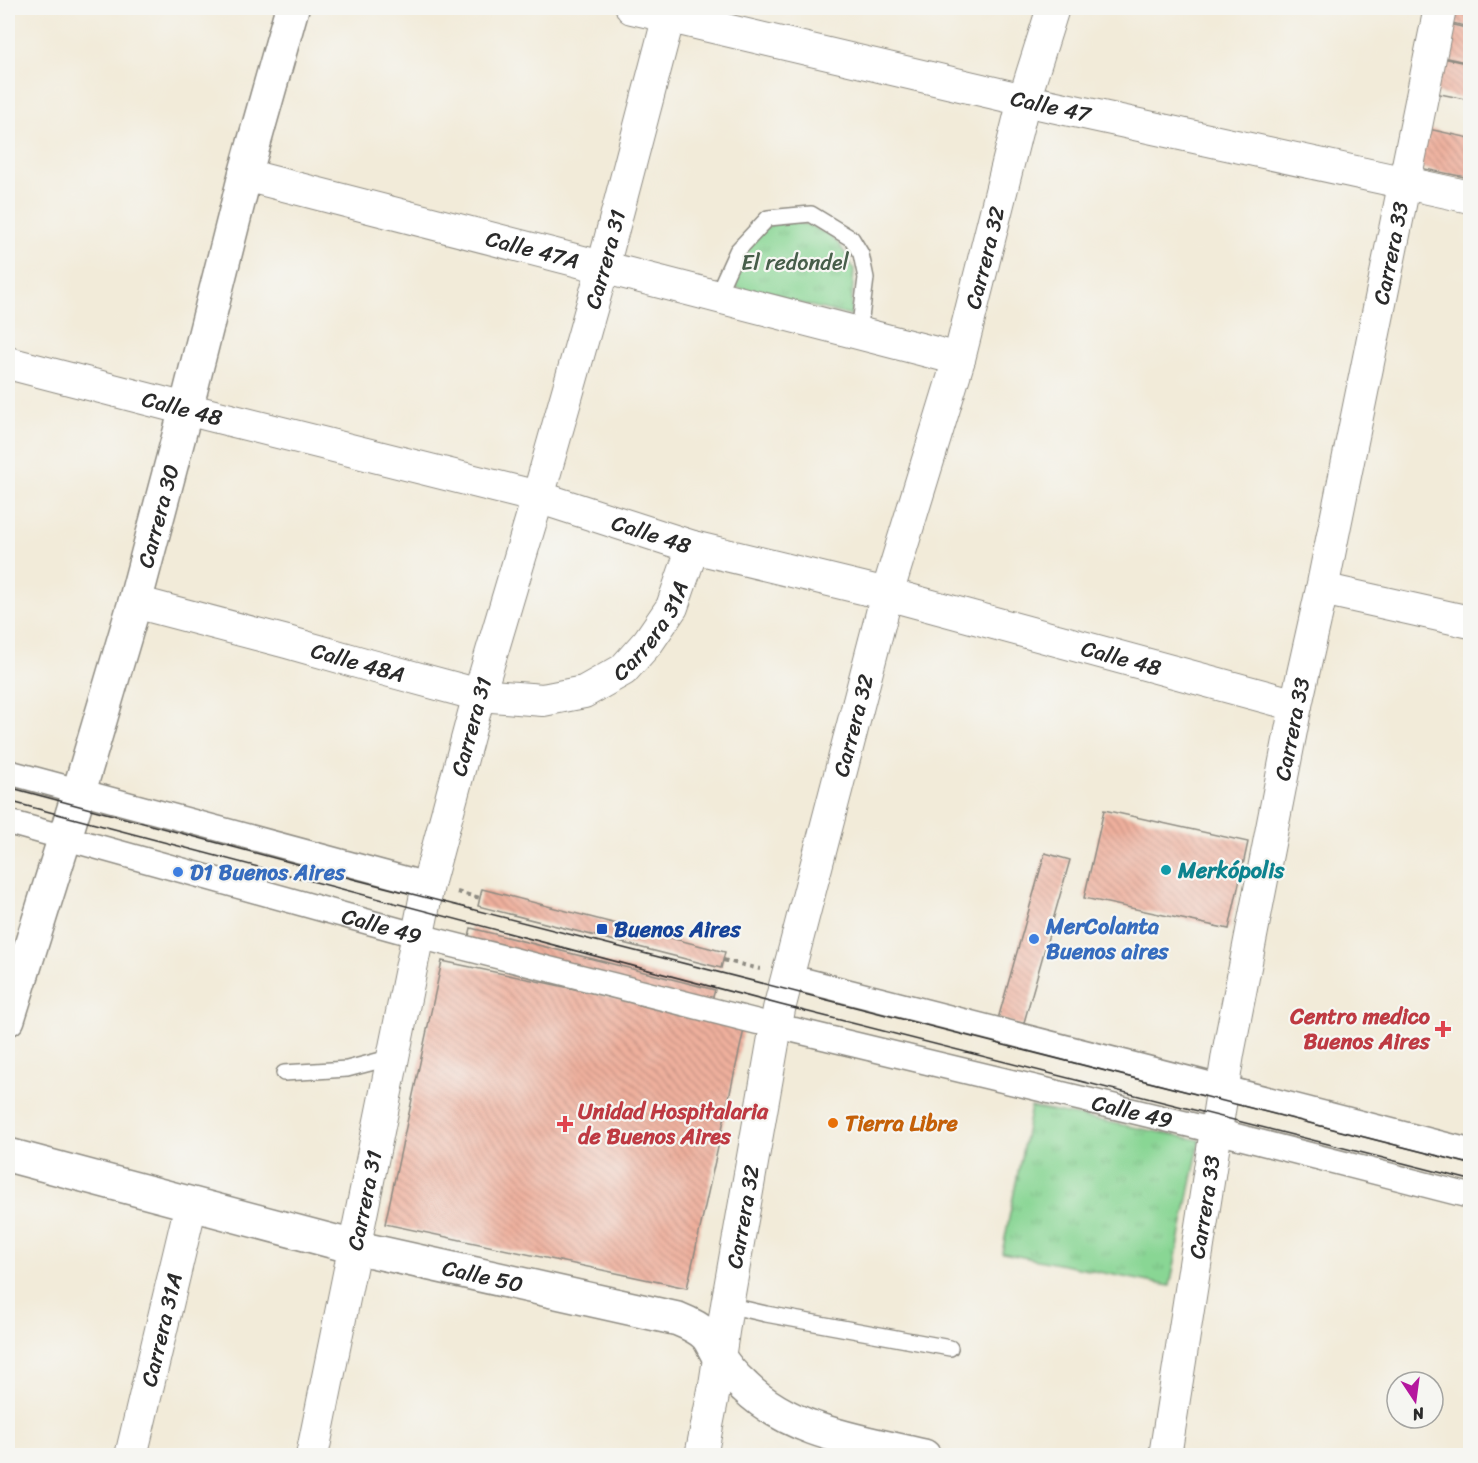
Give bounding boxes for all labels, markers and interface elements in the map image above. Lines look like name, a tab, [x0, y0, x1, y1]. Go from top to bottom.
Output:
street label: Calle 47	[1007, 79, 1096, 134]
street label: Carrera 33	[1361, 198, 1420, 308]
street label: Carrera 32	[953, 202, 1017, 313]
street label: Carrera 31	[573, 205, 637, 314]
street label: Calle 47A	[482, 219, 583, 280]
park label: El redondel	[741, 243, 850, 282]
street label: Calle 48	[138, 379, 226, 437]
street label: Carrera 30	[126, 460, 191, 572]
street label: Calle 48	[607, 503, 696, 565]
street label: Carrera 31A	[606, 575, 700, 692]
street label: Calle 48	[1077, 629, 1166, 688]
street label: Calle 48A	[306, 631, 409, 694]
street label: Carrera 32	[821, 669, 885, 781]
street label: Carrera 31	[439, 672, 503, 780]
street label: Carrera 33	[1263, 674, 1322, 784]
place label: Merkópolis	[1177, 851, 1285, 890]
place label: D1 Buenos Aires	[190, 853, 346, 892]
marker: Merkópolis	[1159, 863, 1173, 877]
marker: D1 Buenos Aires	[171, 865, 185, 879]
street label: Calle 49	[337, 896, 426, 956]
place label: MerColanta Buenos aires	[1045, 907, 1169, 971]
place label: Buenos Aires	[614, 910, 741, 949]
marker: Buenos Aires	[595, 922, 609, 936]
marker: MerColanta Buenos aires	[1027, 932, 1041, 946]
place label: Centro medico Buenos Aires	[1289, 997, 1431, 1061]
marker: Centro medico Buenos Aires	[1434, 1020, 1452, 1038]
street label: Calle 49	[1088, 1083, 1177, 1140]
place label: Unidad Hospitalaria de Buenos Aires	[578, 1092, 769, 1156]
place label: Tierra Libre	[845, 1104, 958, 1143]
marker: Unidad Hospitalaria de Buenos Aires	[556, 1115, 574, 1133]
marker: Tierra Libre	[826, 1116, 840, 1130]
street label: Carrera 31	[335, 1147, 394, 1254]
street label: Carrera 33	[1177, 1153, 1232, 1262]
street label: Carrera 32	[715, 1161, 771, 1272]
street label: Calle 50	[439, 1248, 527, 1304]
street label: Carrera 31A	[129, 1269, 194, 1391]
north arrow	[1385, 1370, 1445, 1430]
text: N	[1409, 1399, 1428, 1430]

